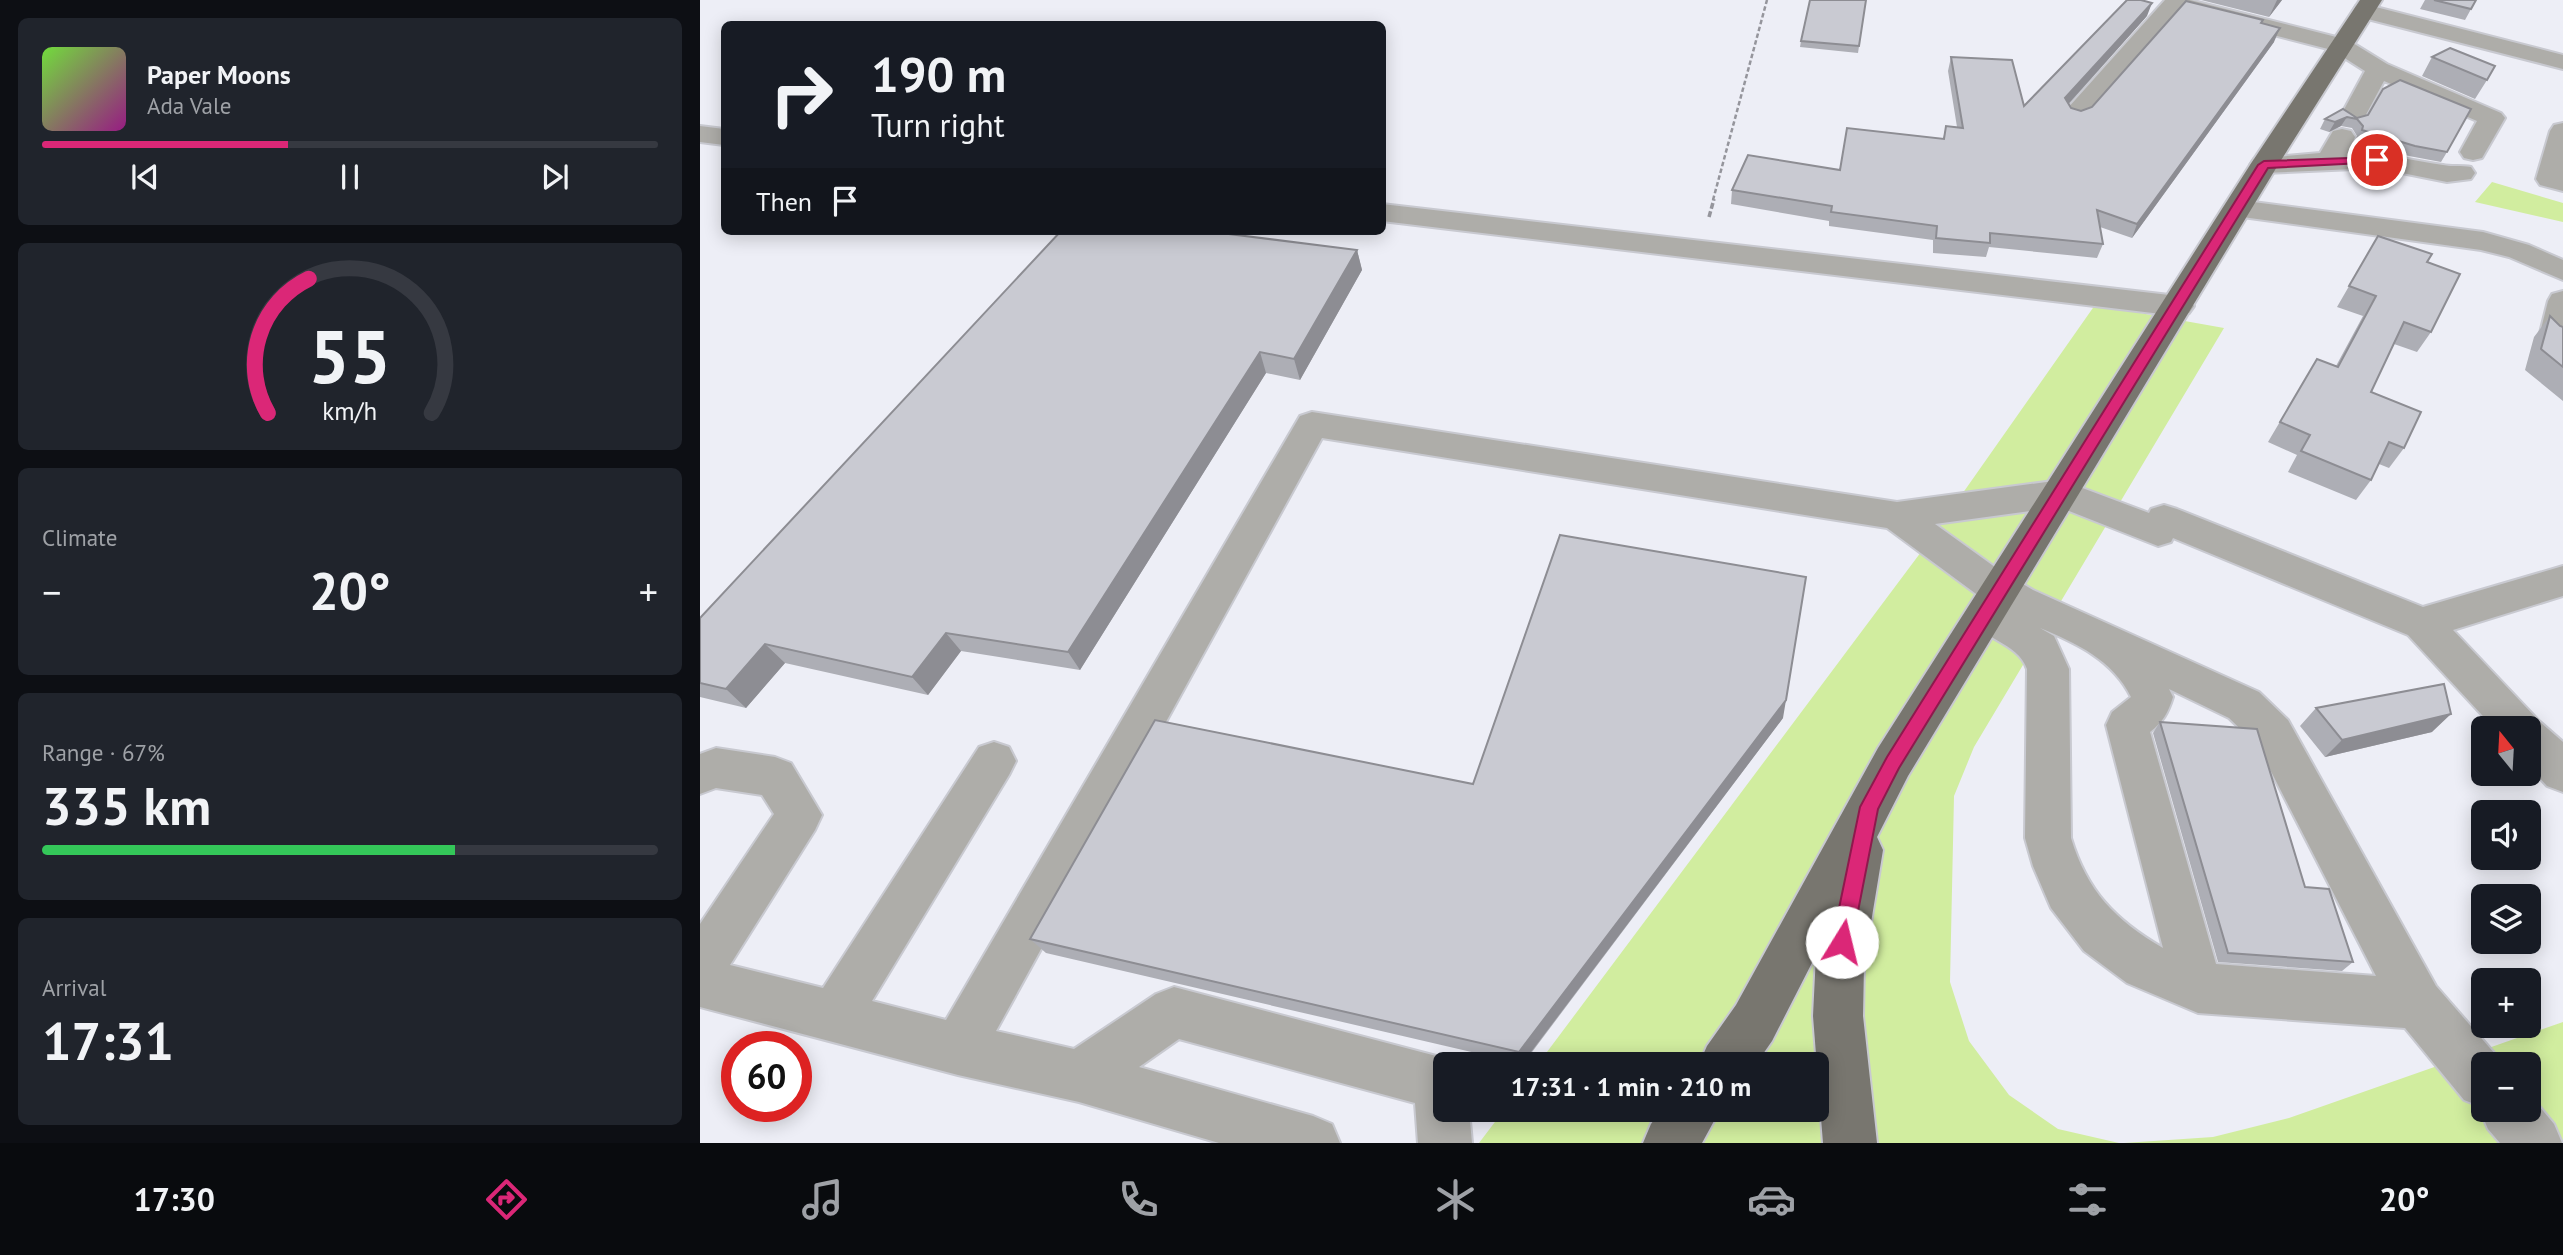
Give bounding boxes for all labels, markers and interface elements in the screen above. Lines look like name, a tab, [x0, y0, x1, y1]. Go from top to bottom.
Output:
text: 190 m	[871, 42, 1006, 106]
icon: right	[756, 49, 847, 140]
text: Paper Moons	[147, 58, 291, 91]
text: Ada Vale	[147, 91, 231, 120]
text: Turn right	[871, 104, 1005, 146]
pin	[2347, 130, 2407, 190]
icon: arrive	[2358, 141, 2396, 179]
icon: previous	[126, 158, 164, 196]
icon: pause	[331, 158, 369, 196]
icon: next	[536, 158, 574, 196]
icon: arrive	[826, 182, 864, 220]
text: Then	[756, 185, 812, 218]
text: 55	[309, 309, 391, 403]
text: km/h	[323, 394, 377, 426]
text: Climate	[42, 523, 117, 552]
text: 20°	[309, 557, 391, 624]
text: −	[42, 567, 61, 616]
text: +	[639, 567, 658, 616]
north arrow	[2471, 716, 2541, 786]
map controls	[2471, 716, 2541, 1122]
text: Range · 67%	[42, 738, 165, 767]
text: 335 km	[42, 772, 211, 839]
button: sound	[2471, 800, 2541, 870]
button: layers	[2471, 884, 2541, 954]
position arrow	[1805, 905, 1879, 979]
button: +	[2471, 968, 2541, 1038]
text: Arrival	[42, 973, 106, 1002]
text: 17:31	[42, 1007, 174, 1074]
speed limit sign: 60	[721, 1031, 812, 1122]
button: −	[2471, 1052, 2541, 1122]
text: 17:31 · 1 min · 210 m	[1511, 1070, 1751, 1103]
icon: directions	[482, 1175, 531, 1224]
icon: music	[798, 1175, 847, 1224]
icon: phone	[1114, 1175, 1163, 1224]
icon: climate	[1431, 1175, 1480, 1224]
icon: car	[1747, 1175, 1796, 1224]
icon: filters	[2063, 1175, 2112, 1224]
text: 17:30	[134, 1178, 215, 1220]
text: 20°	[2379, 1178, 2429, 1220]

